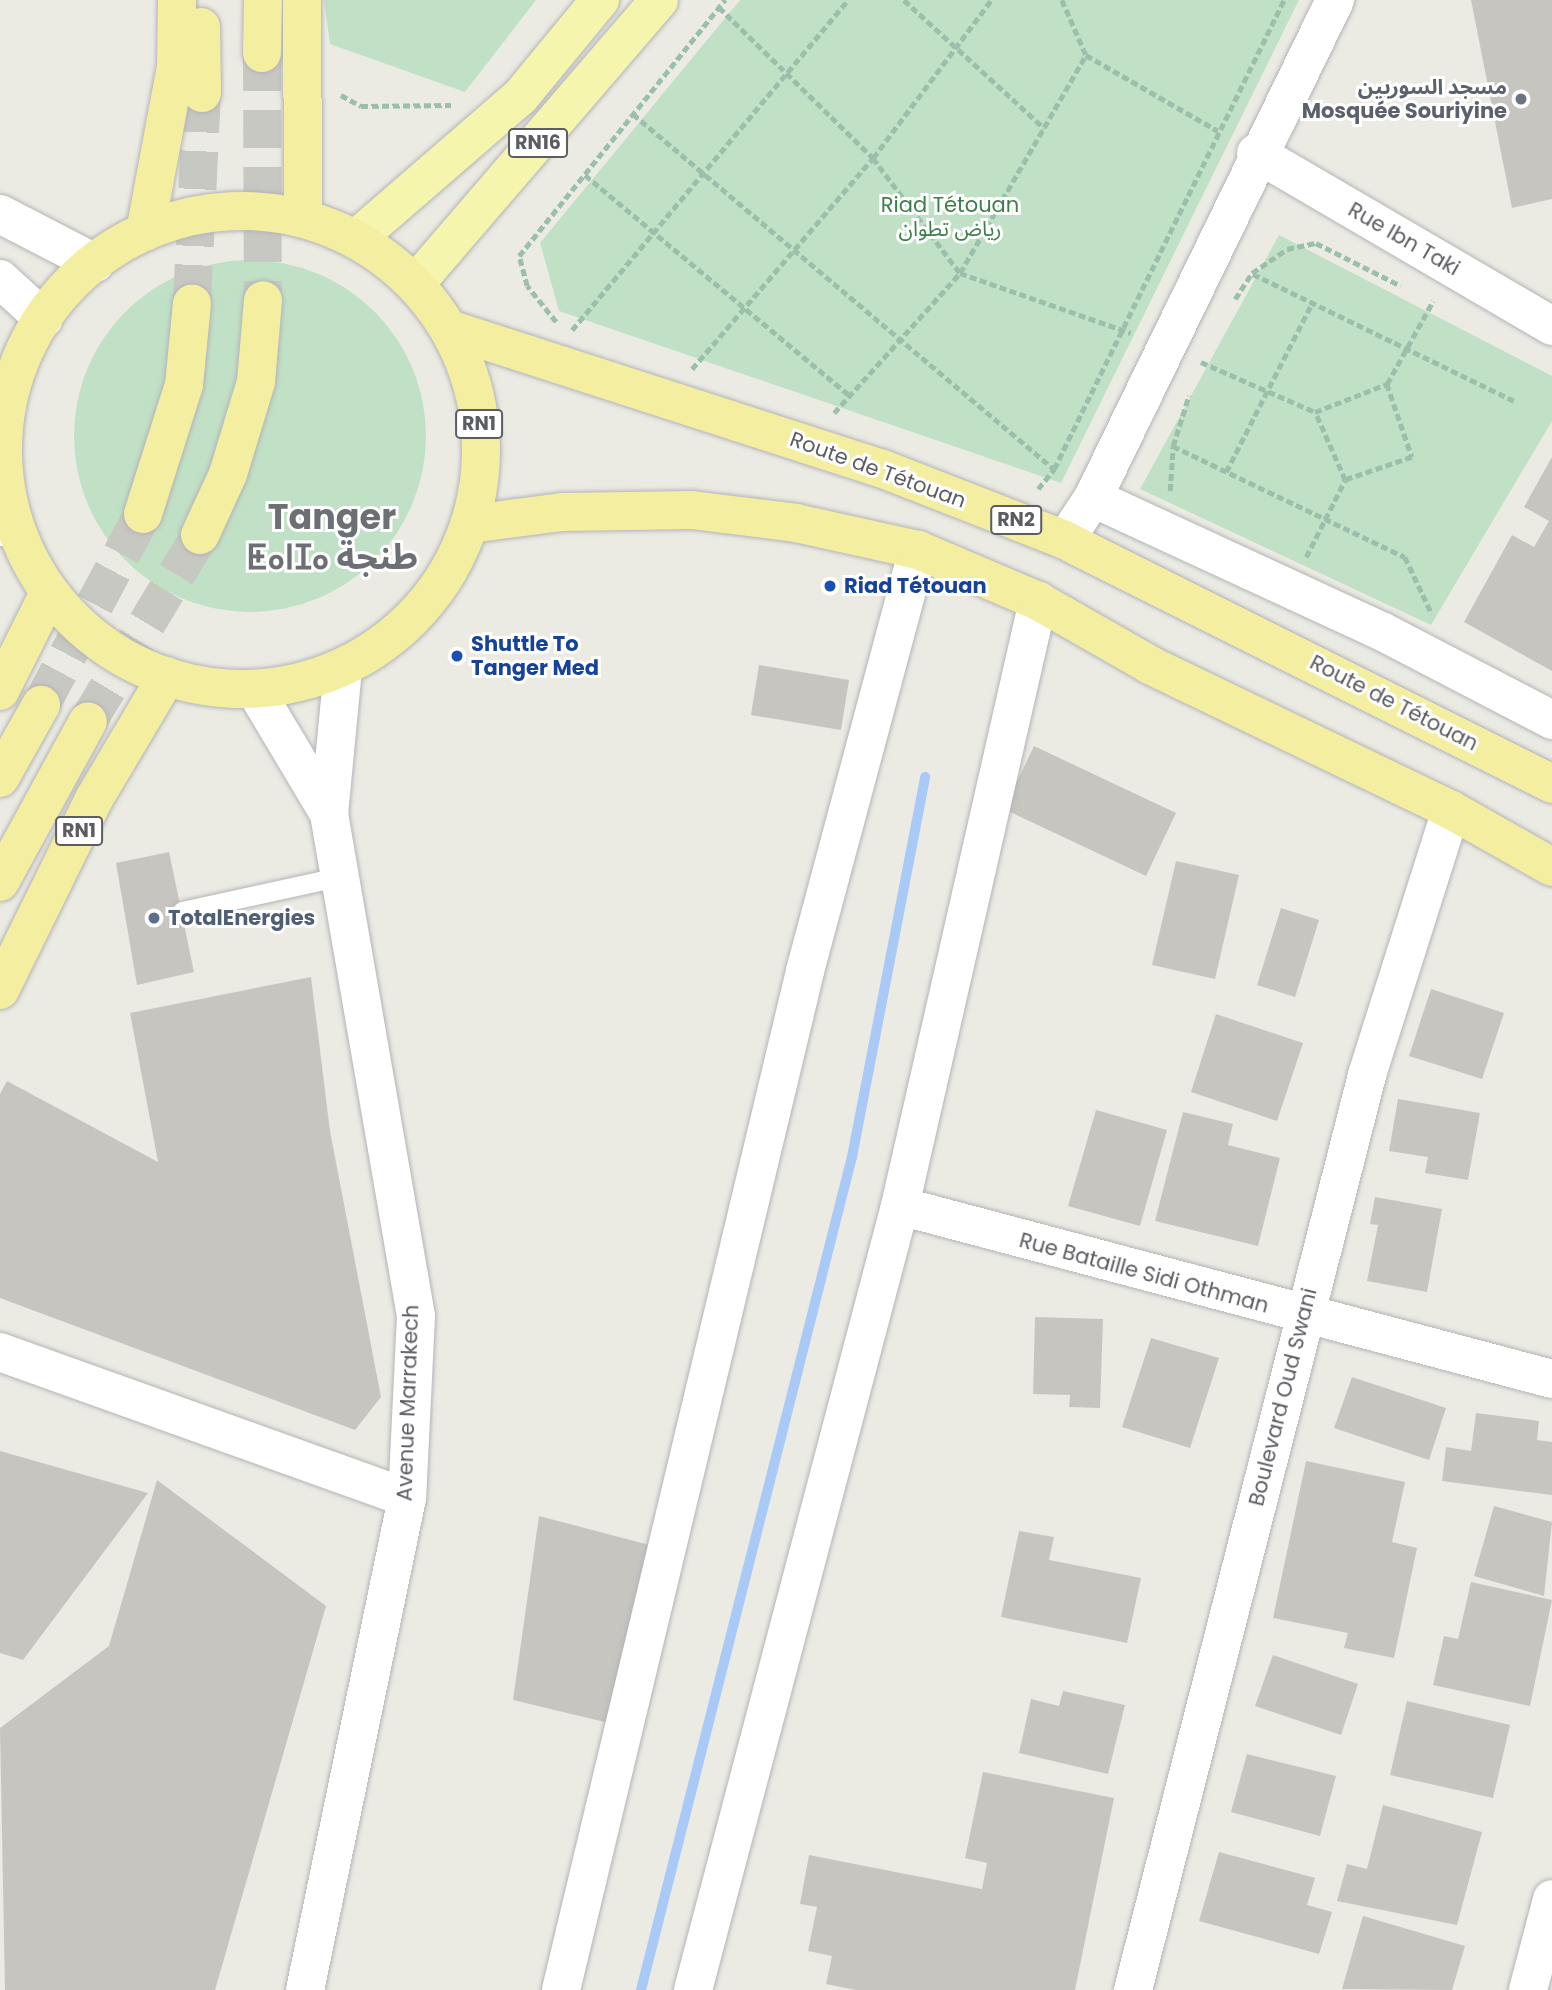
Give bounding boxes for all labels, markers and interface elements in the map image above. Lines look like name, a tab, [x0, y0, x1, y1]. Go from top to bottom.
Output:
place label: مسجد السوريين Mosquée Souriyine	[1302, 74, 1507, 124]
marker: مسجد السوريين Mosquée Souriyine	[1513, 91, 1529, 107]
road number: RN16	[506, 127, 570, 158]
park label: Riad Tétouan رياض تطوان	[881, 192, 1019, 242]
street label: Rue Ibn Taki	[1344, 197, 1464, 281]
road number: RN1	[454, 408, 504, 440]
street label: Route de Tétouan	[787, 426, 969, 514]
district label: Tanger ⵟⴰⵏⵊⴰ طنجة	[246, 496, 418, 578]
road number: RN2	[990, 505, 1042, 536]
place label: Riad Tétouan	[844, 573, 987, 599]
marker: Riad Tétouan	[822, 578, 838, 594]
place label: Shuttle To Tanger Med	[471, 631, 599, 681]
marker: Shuttle To Tanger Med	[449, 648, 465, 664]
street label: Route de Tétouan	[1306, 650, 1482, 756]
road number: RN1	[55, 816, 104, 846]
place label: TotalEnergies	[168, 905, 315, 931]
marker: TotalEnergies	[146, 910, 162, 926]
street label: Rue Bataille Sidi Othman	[1017, 1228, 1271, 1318]
street label: Boulevard Oud Swani	[1244, 1285, 1322, 1509]
street label: Avenue Marrakech	[392, 1304, 424, 1502]

